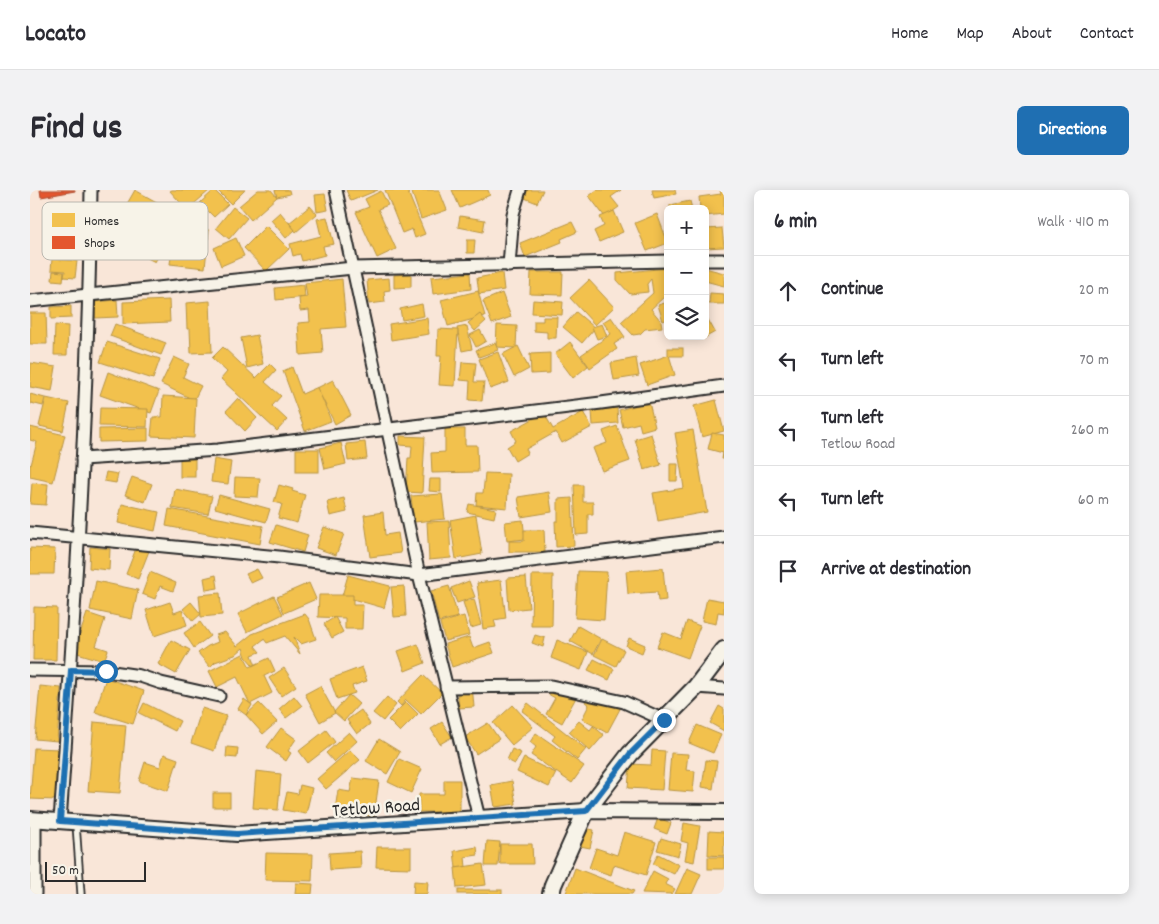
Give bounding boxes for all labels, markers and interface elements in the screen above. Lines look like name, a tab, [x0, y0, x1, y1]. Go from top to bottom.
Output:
text: Locato	[25, 18, 86, 52]
text: Home	[891, 22, 928, 47]
text: Map	[956, 22, 984, 47]
text: About	[1012, 22, 1052, 47]
text: Contact	[1080, 22, 1134, 47]
text: Find us	[30, 105, 122, 155]
button: Directions	[1017, 106, 1129, 155]
legend	[42, 202, 208, 260]
map controls	[664, 205, 709, 340]
button: +	[664, 205, 709, 250]
text: 6 min	[774, 208, 817, 238]
text: Walk · 410 m	[1037, 211, 1109, 234]
text: Homes	[84, 212, 119, 232]
text: Shops	[84, 234, 115, 254]
button: −	[664, 250, 709, 295]
icon: ahead	[774, 277, 802, 305]
text: Continue	[821, 277, 883, 304]
text: 20 m	[1079, 279, 1109, 302]
button: layers	[664, 295, 709, 340]
icon: left	[774, 347, 802, 375]
text: Turn left	[821, 347, 884, 374]
text: 70 m	[1079, 349, 1109, 372]
text: Turn left	[821, 406, 884, 433]
icon: left	[774, 417, 802, 445]
text: 260 m	[1071, 419, 1109, 442]
text: Tetlow Road	[821, 433, 895, 456]
icon: left	[774, 487, 802, 515]
text: Turn left	[821, 487, 884, 514]
text: 60 m	[1078, 489, 1109, 512]
icon: arrive	[774, 557, 802, 585]
text: Arrive at destination	[821, 557, 971, 584]
route start	[95, 660, 118, 683]
route end	[653, 709, 676, 732]
street label: Tetlow Road	[331, 793, 421, 826]
scale bar	[45, 859, 146, 882]
text: 50 m	[52, 861, 79, 881]

